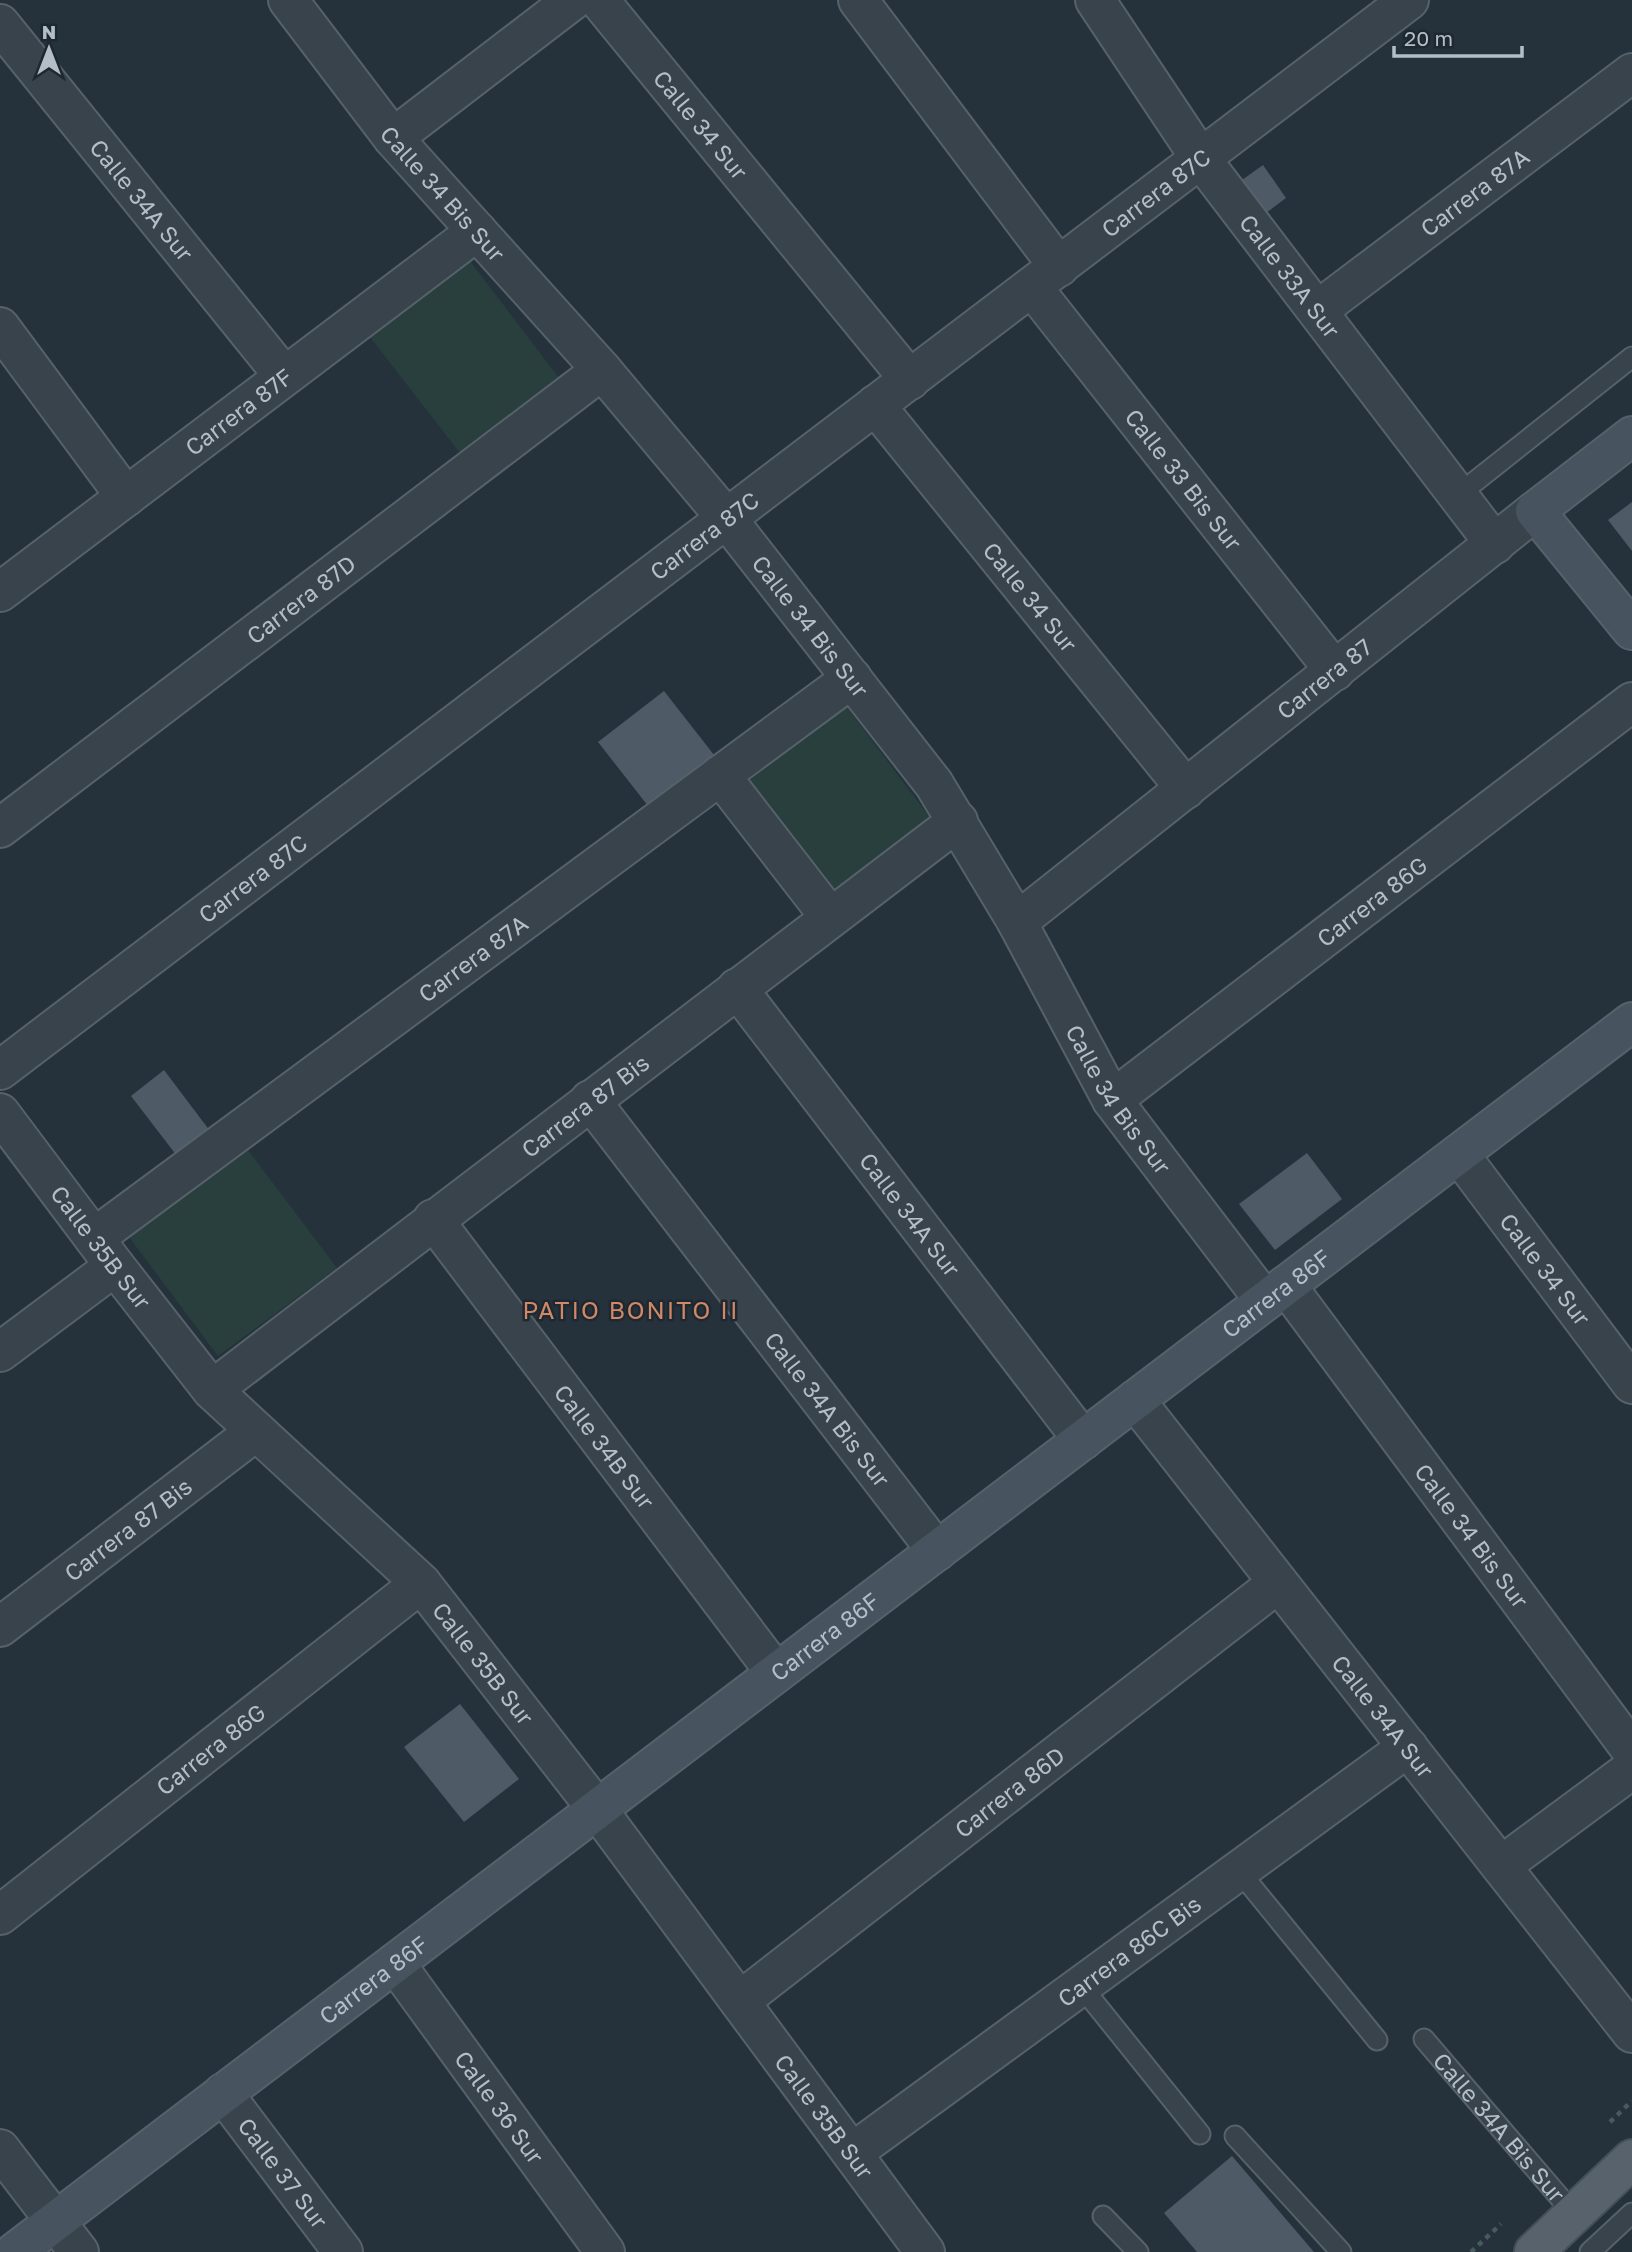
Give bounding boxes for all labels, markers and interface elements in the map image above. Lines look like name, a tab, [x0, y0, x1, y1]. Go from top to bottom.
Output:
north arrow	[14, 14, 84, 84]
scale bar	[1394, 14, 1522, 58]
text: N	[42, 20, 56, 43]
text: 20 m	[1404, 25, 1453, 51]
street label: Calle 34 Sur	[648, 64, 754, 185]
street label: Calle 34 Bis Sur	[375, 120, 511, 267]
street label: Calle 34A Sur	[84, 133, 199, 267]
street label: Carrera 87C	[1096, 142, 1215, 243]
street label: Carrera 87A	[1415, 142, 1534, 242]
street label: Calle 33A Sur	[1234, 208, 1346, 343]
street label: Carrera 87F	[179, 362, 298, 461]
street label: Calle 33 Bis Sur	[1119, 403, 1248, 556]
street label: Carrera 87C	[644, 485, 764, 586]
street label: Calle 34 Sur	[978, 536, 1083, 657]
street label: Carrera 87D	[241, 549, 361, 649]
street label: Calle 34 Bis Sur	[746, 549, 875, 703]
street label: Carrera 87	[1271, 632, 1377, 725]
street label: Carrera 87C	[193, 828, 312, 928]
street label: Carrera 86G	[1311, 850, 1432, 952]
street label: Carrera 87A	[413, 909, 533, 1008]
street label: Calle 34 Bis Sur	[1060, 1020, 1177, 1179]
street label: Carrera 87 Bis	[516, 1048, 654, 1163]
street label: Calle 34A Sur	[854, 1147, 967, 1282]
street label: Calle 35B Sur	[45, 1180, 157, 1314]
street label: Calle 34 Sur	[1494, 1207, 1597, 1331]
street label: Carrera 86F	[1216, 1243, 1335, 1343]
district label: PATIO BONITO II	[523, 1295, 739, 1324]
street label: Calle 34A Bis Sur	[759, 1326, 896, 1492]
street label: Calle 34B Sur	[549, 1379, 661, 1514]
street label: Calle 34 Bis Sur	[1409, 1458, 1535, 1613]
street label: Carrera 87 Bis	[59, 1472, 197, 1587]
street label: Carrera 86F	[765, 1586, 884, 1686]
street label: Calle 35B Sur	[427, 1596, 540, 1730]
street label: Calle 34A Sur	[1326, 1649, 1440, 1783]
street label: Carrera 86G	[150, 1697, 271, 1801]
street label: Carrera 86D	[949, 1740, 1070, 1843]
street label: Carrera 86C Bis	[1052, 1889, 1206, 2012]
street label: Carrera 86F	[313, 1929, 433, 2030]
street label: Calle 36 Sur	[449, 2045, 550, 2169]
street label: Calle 34A Bis Sur	[1428, 2047, 1571, 2208]
street label: Calle 35B Sur	[769, 2048, 880, 2184]
street label: Calle 37 Sur	[233, 2112, 334, 2234]

